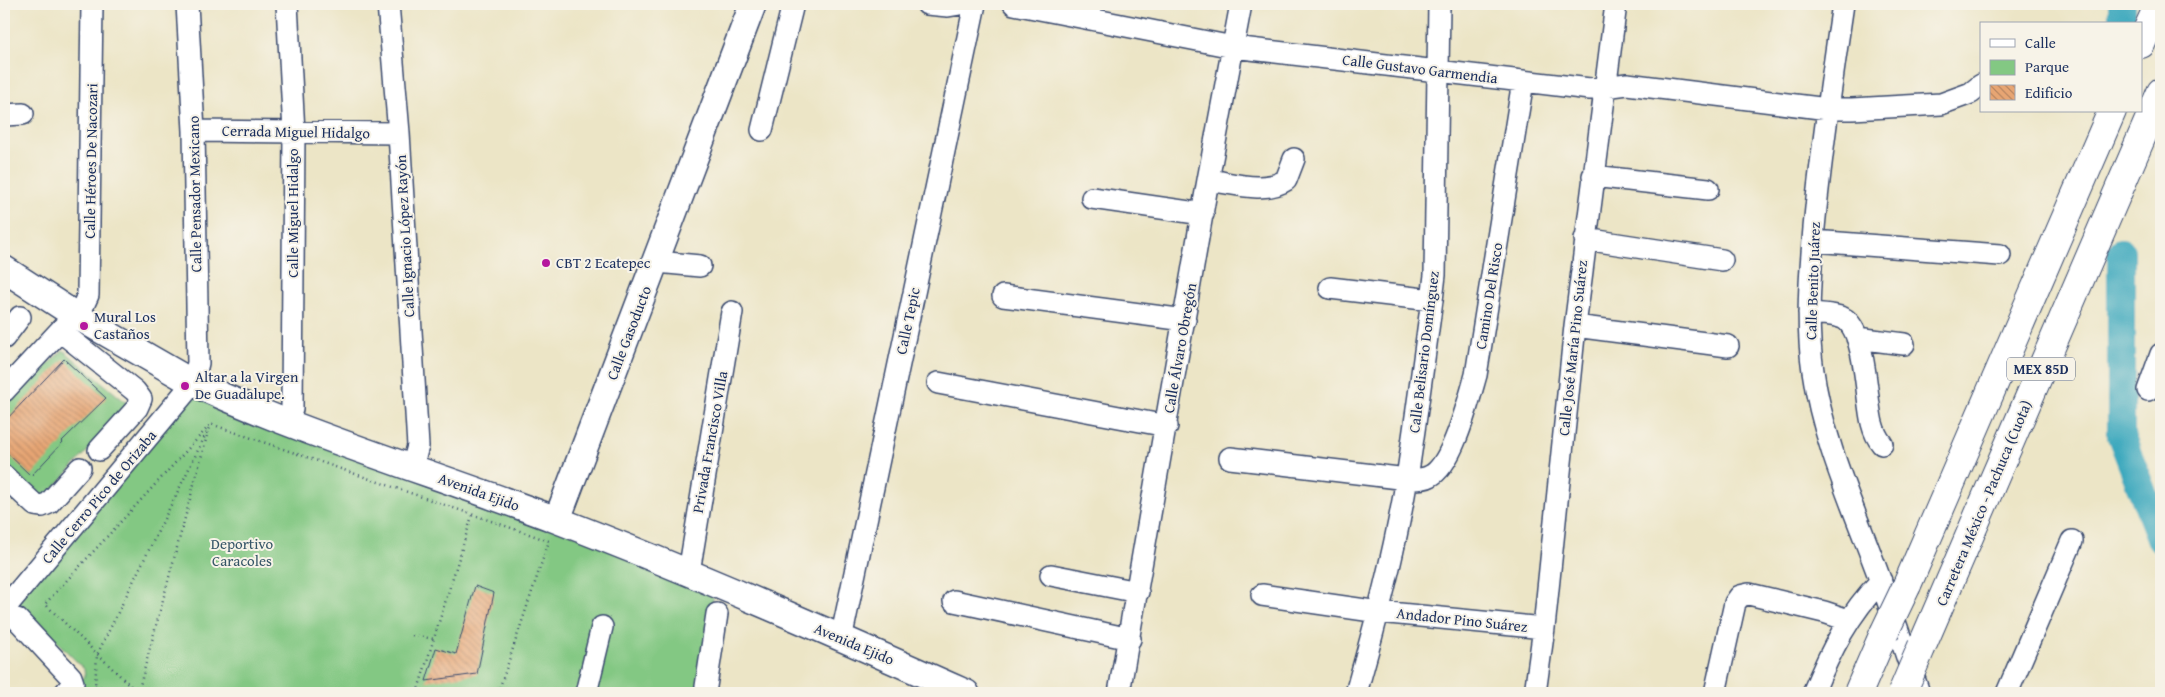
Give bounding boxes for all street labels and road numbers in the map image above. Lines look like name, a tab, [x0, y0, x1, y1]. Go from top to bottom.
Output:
street label: Calle Gustavo Garmendia	[1341, 49, 1499, 88]
street label: Calle Héroes De Nacozari	[79, 83, 102, 239]
street label: Calle Pensador Mexicano	[183, 115, 206, 272]
street label: Cerrada Miguel Hidalgo	[222, 120, 371, 143]
street label: Calle Miguel Hidalgo	[282, 148, 303, 278]
street label: Calle Ignacio López Rayón	[390, 154, 419, 318]
street label: Calle Benito Juárez	[1800, 221, 1825, 340]
street label: Camino Del Risco	[1470, 241, 1507, 351]
street label: Calle José María Pino Suárez	[1553, 259, 1592, 437]
street label: Calle Belisario Domínguez	[1403, 269, 1444, 434]
street label: Calle Álvaro Obregón	[1158, 281, 1201, 415]
street label: Calle Gasoducto	[601, 282, 656, 383]
street label: Calle Tepic	[890, 285, 925, 356]
road number: MEX 85D	[2007, 358, 2075, 380]
street label: Privada Francisco Villa	[687, 369, 732, 515]
street label: Carretera México - Pachuca (Cuota)	[1931, 397, 2036, 609]
street label: Calle Cerro Pico de Orizaba	[36, 425, 161, 568]
street label: Avenida Ejido	[436, 467, 523, 516]
street label: Andador Pino Suárez	[1396, 602, 1529, 637]
street label: Avenida Ejido	[811, 617, 898, 670]

